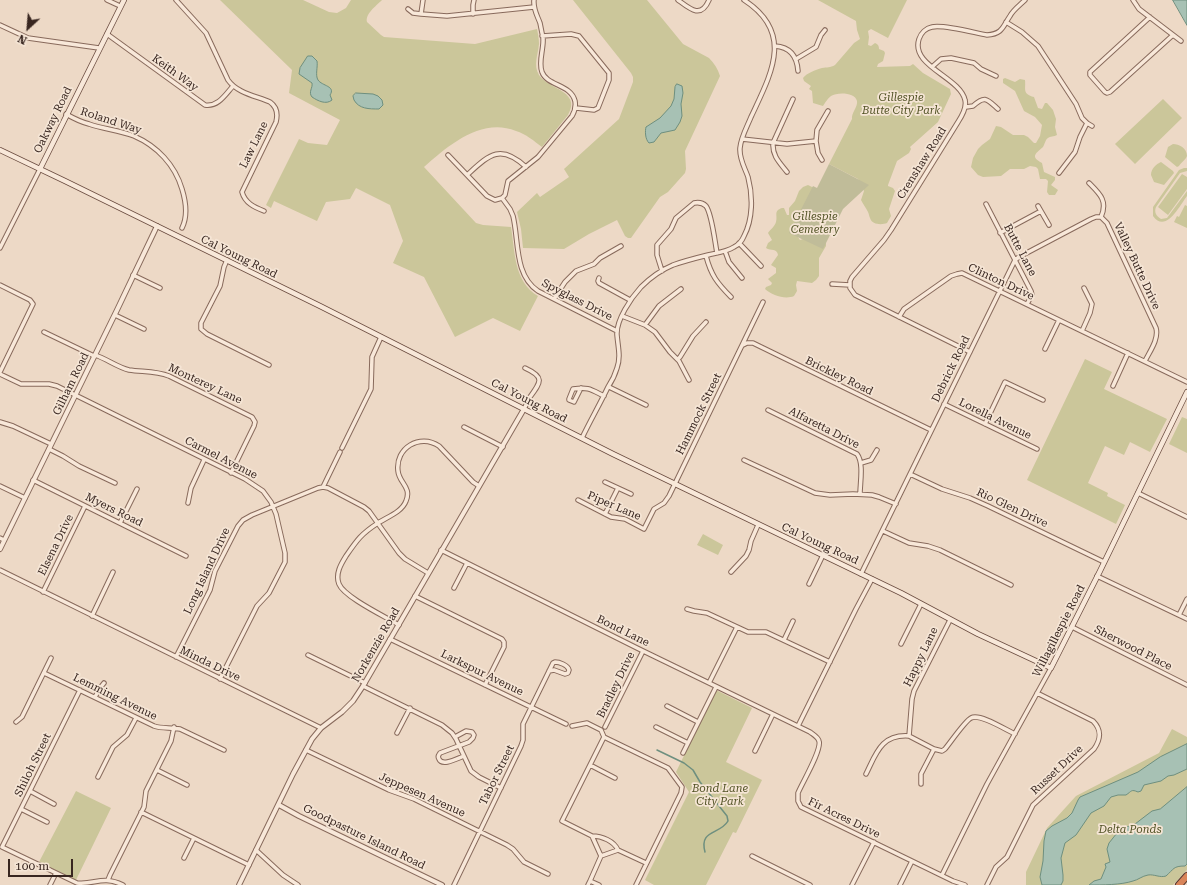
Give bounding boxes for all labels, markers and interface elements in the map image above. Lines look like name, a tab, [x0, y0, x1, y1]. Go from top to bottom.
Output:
north arrow	[8, 8, 48, 48]
text: N	[16, 32, 29, 47]
street label: Keith Way	[149, 52, 201, 94]
street label: Oakway Road	[31, 85, 75, 155]
park label: Gillespie Butte City Park	[862, 91, 940, 117]
street label: Roland Way	[79, 105, 143, 137]
street label: Law Lane	[237, 119, 271, 171]
street label: Crenshaw Road	[895, 125, 949, 201]
park label: Gillespie Cemetery	[791, 210, 839, 236]
street label: Valley Butte Drive	[1111, 220, 1163, 312]
street label: Butte Lane	[1001, 222, 1039, 278]
street label: Cal Young Road	[199, 233, 279, 281]
street label: Clinton Drive	[966, 261, 1036, 303]
street label: Spyglass Drive	[539, 276, 615, 324]
street label: Debrick Road	[929, 334, 973, 404]
street label: Gilham Road	[50, 350, 92, 418]
street label: Brickley Road	[803, 354, 875, 398]
street label: Monterey Lane	[166, 361, 244, 407]
street label: Hammock Street	[673, 371, 725, 457]
street label: Cal Young Road	[489, 376, 569, 426]
street label: Lorella Avenue	[957, 396, 1033, 442]
street label: Alfaretta Drive	[786, 405, 862, 451]
street label: Carmel Avenue	[182, 434, 260, 482]
street label: Rio Glen Drive	[974, 486, 1050, 530]
street label: Piper Lane	[585, 489, 643, 523]
street label: Myers Road	[83, 490, 145, 530]
street label: Elsena Drive	[36, 512, 76, 578]
street label: Cal Young Road	[779, 520, 861, 568]
street label: Long Island Drive	[181, 526, 233, 616]
street label: Willagillespie Road	[1030, 583, 1088, 679]
street label: Norkenzie Road	[349, 605, 403, 685]
street label: Bond Lane	[594, 613, 652, 649]
street label: Sherwood Place	[1092, 623, 1174, 673]
street label: Happy Lane	[901, 625, 941, 689]
street label: Minda Drive	[178, 644, 242, 684]
street label: Larkspur Avenue	[439, 647, 525, 699]
street label: Bradley Drive	[594, 650, 638, 720]
street label: Lemming Avenue	[71, 671, 159, 723]
street label: Shiloh Street	[12, 731, 54, 799]
street label: Tabor Street	[477, 743, 517, 807]
street label: Russet Drive	[1028, 743, 1086, 797]
street label: Jeppesen Avenue	[377, 770, 467, 820]
park label: Bond Lane City Park	[692, 782, 748, 808]
street label: Fir Acres Drive	[806, 795, 882, 841]
street label: Goodpasture Island Road	[301, 802, 427, 872]
park label: Delta Ponds	[1098, 823, 1162, 837]
scale bar	[10, 851, 75, 877]
text: 100 m	[15, 859, 49, 873]

